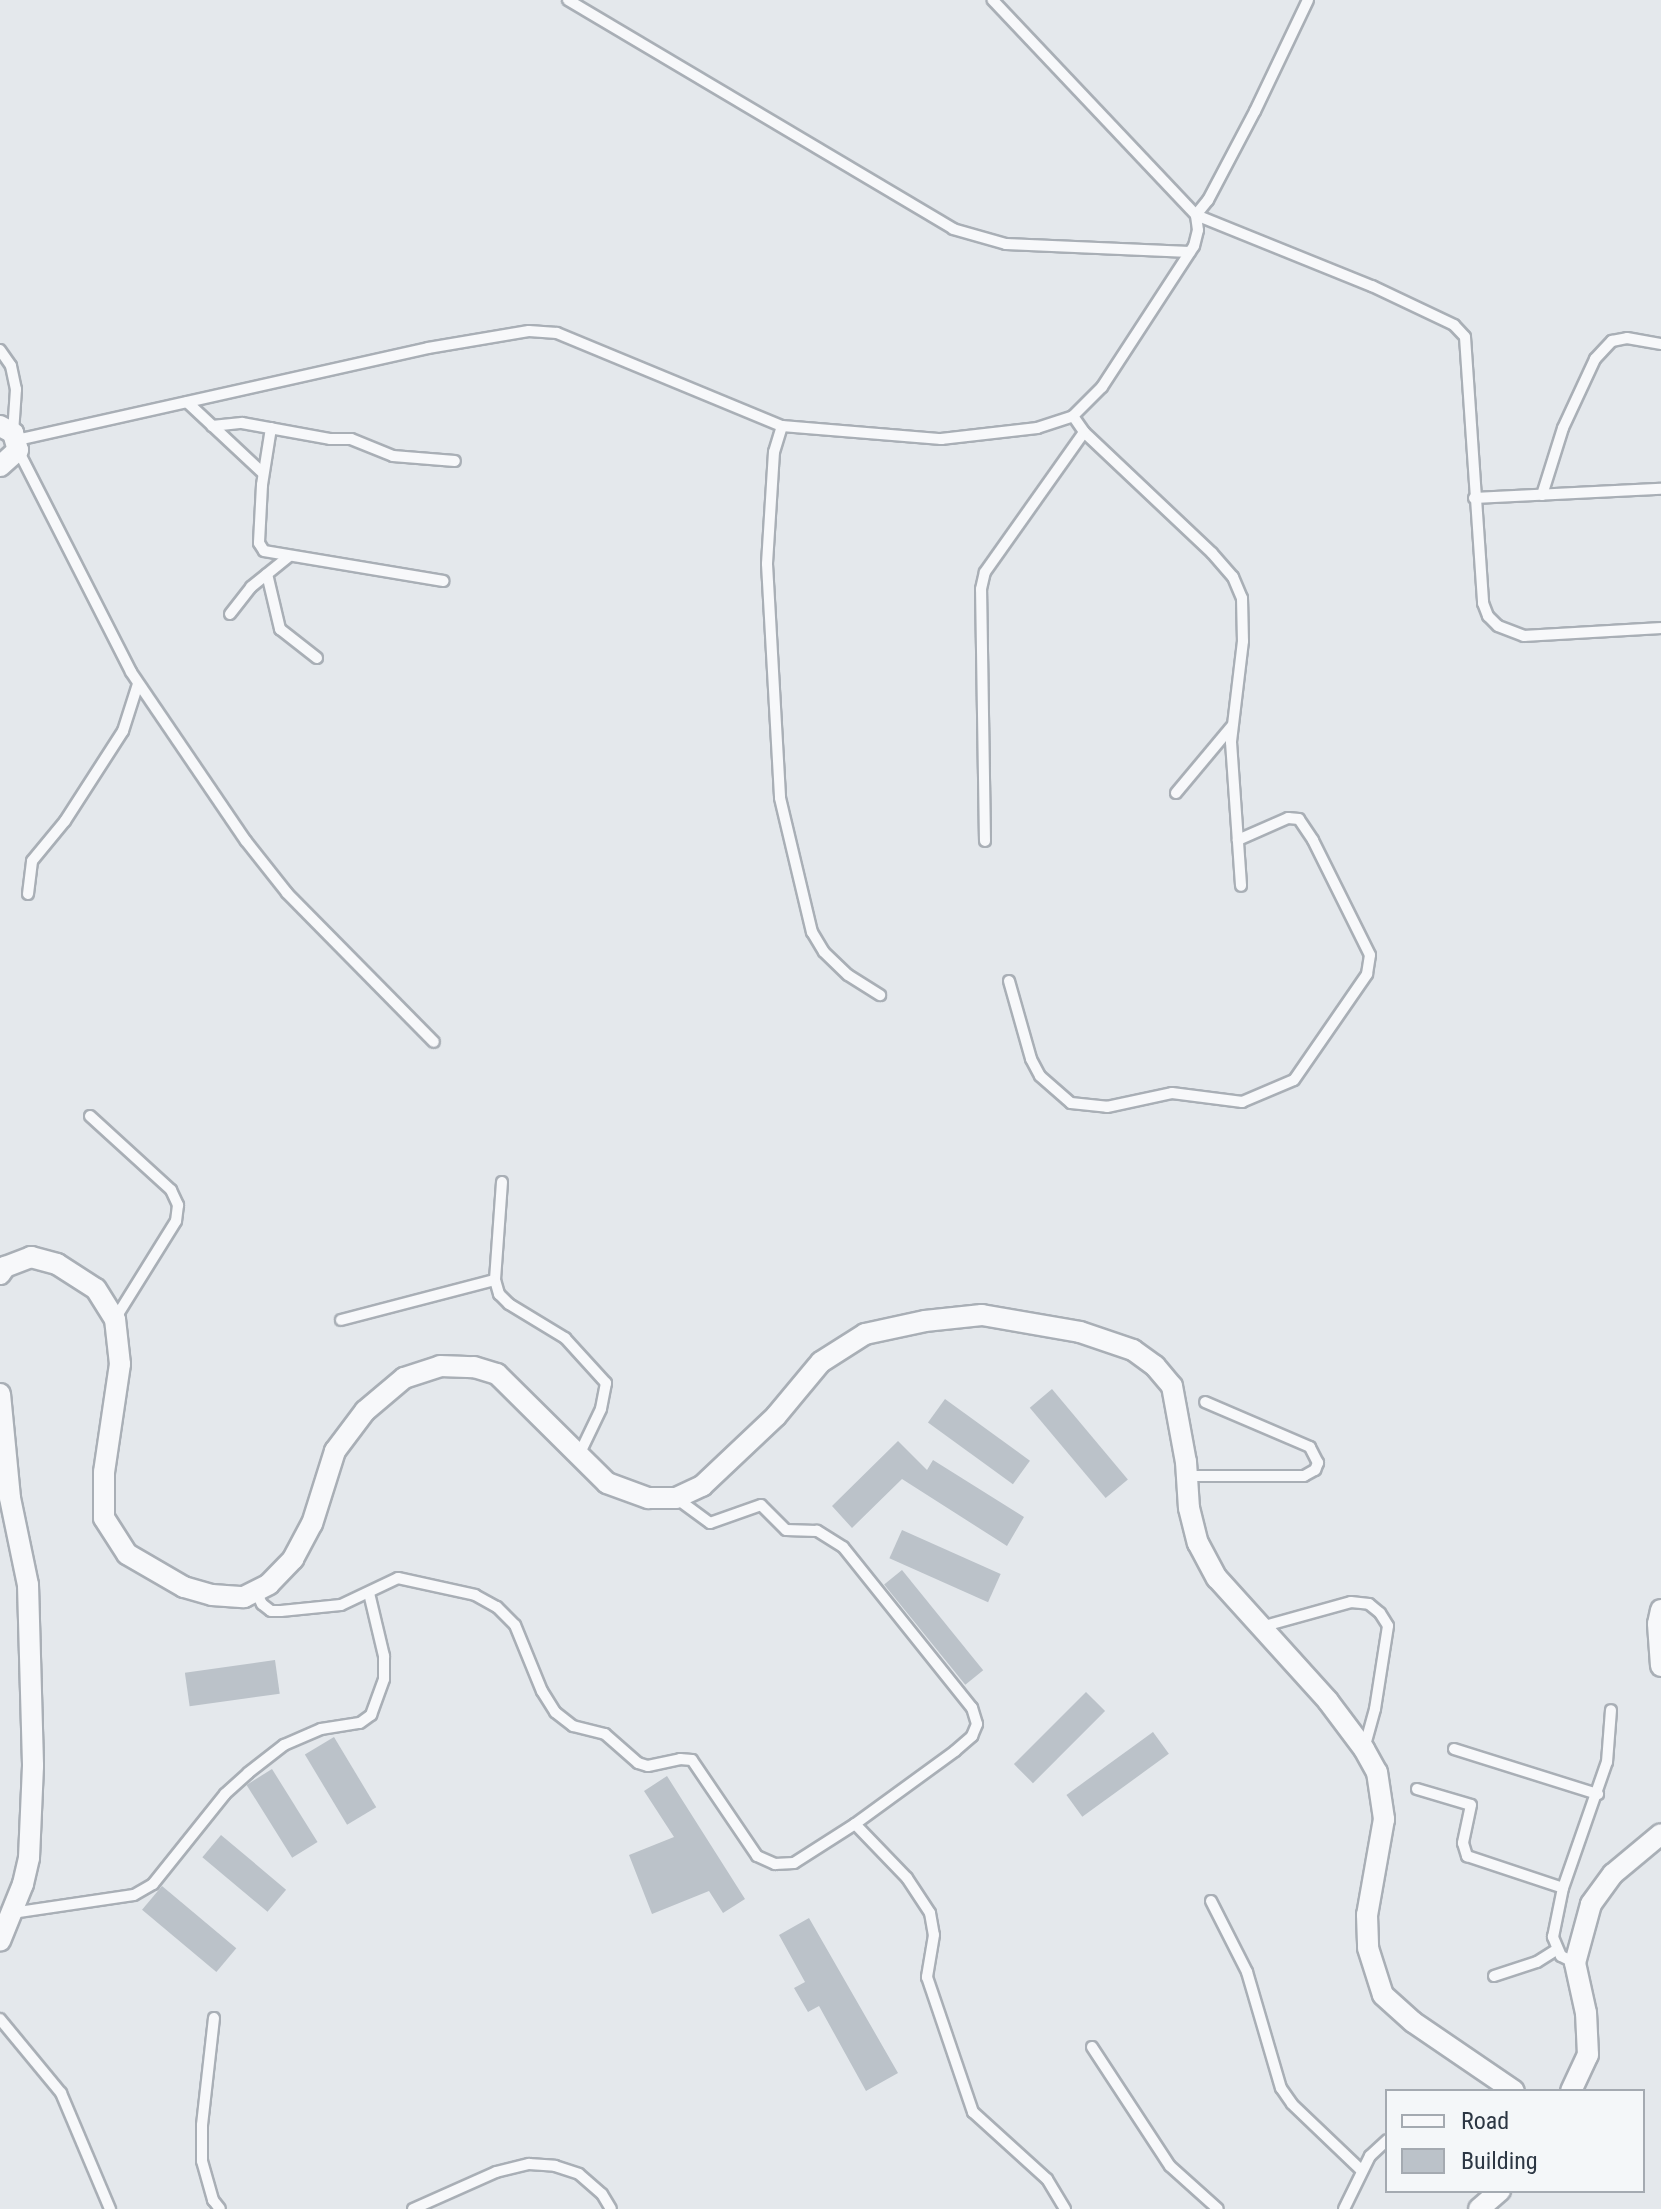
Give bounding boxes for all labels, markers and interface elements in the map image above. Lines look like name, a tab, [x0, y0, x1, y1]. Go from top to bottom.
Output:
legend	[1385, 2089, 1645, 2193]
text: Road	[1461, 2107, 1509, 2135]
text: Building	[1461, 2147, 1538, 2175]

